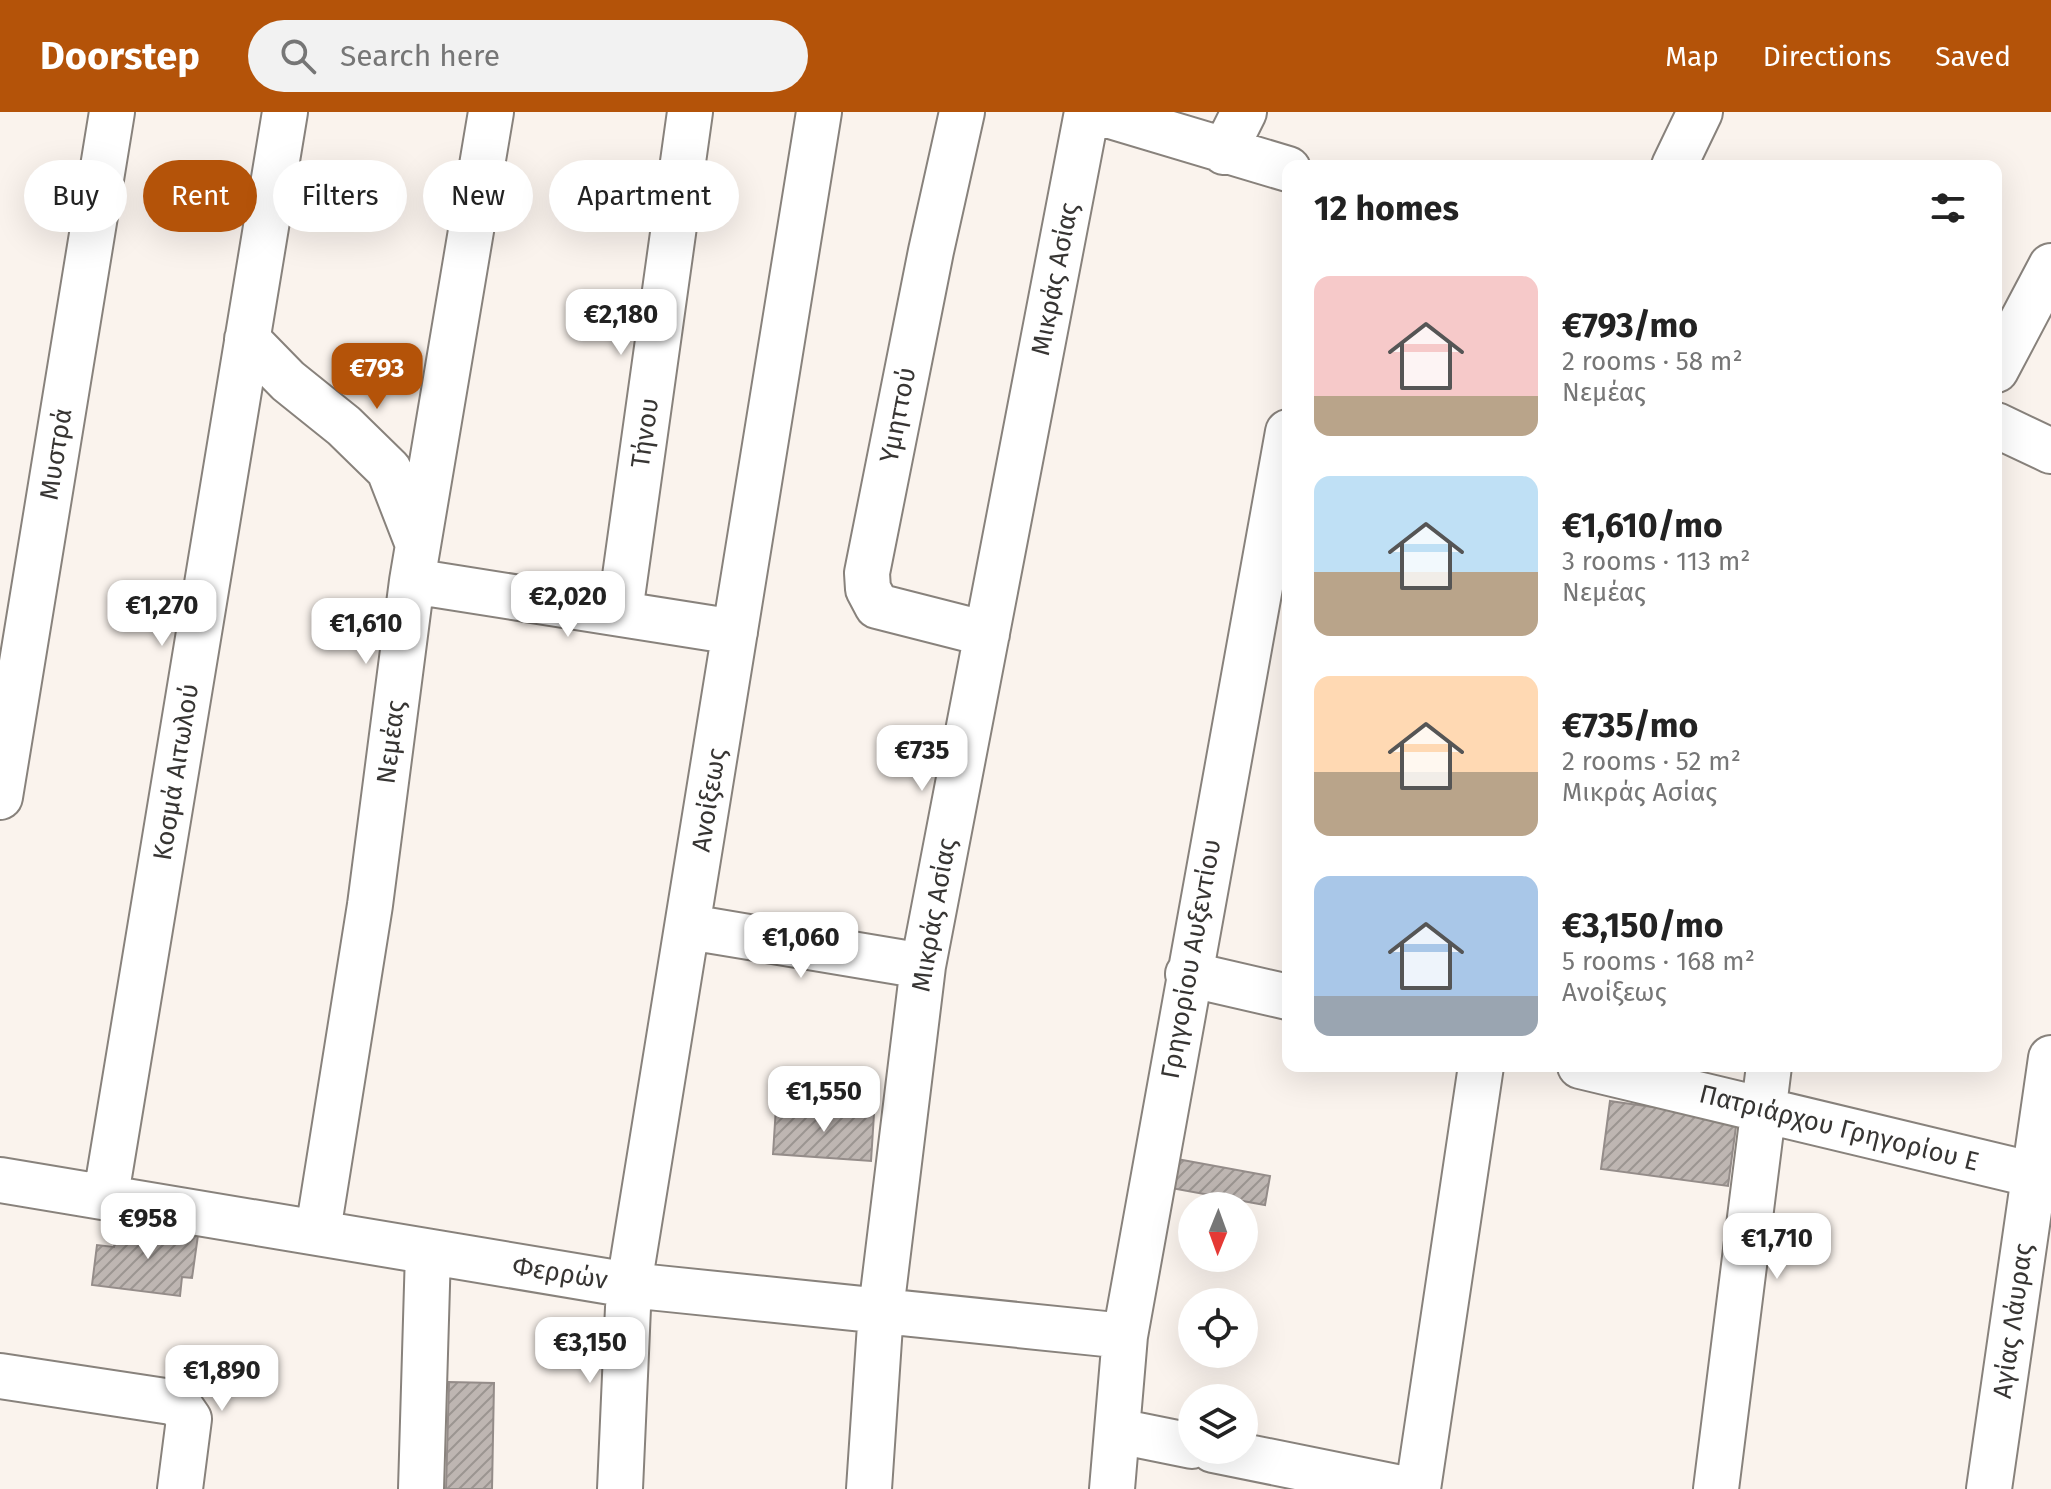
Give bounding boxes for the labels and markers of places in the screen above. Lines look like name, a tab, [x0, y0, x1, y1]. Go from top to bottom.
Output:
pin: €2,180	[556, 289, 686, 357]
pin: €793	[330, 343, 424, 411]
pin: €2,020	[503, 571, 633, 639]
pin: €1,270	[97, 580, 227, 648]
pin: €1,610	[301, 598, 431, 666]
pin: €735	[875, 725, 969, 793]
pin: €1,060	[736, 912, 866, 980]
pin: €1,550	[759, 1066, 889, 1134]
pin: €958	[101, 1193, 195, 1261]
pin: €1,710	[1712, 1213, 1842, 1281]
pin: €3,150	[525, 1317, 655, 1385]
pin: €1,890	[157, 1345, 287, 1413]

